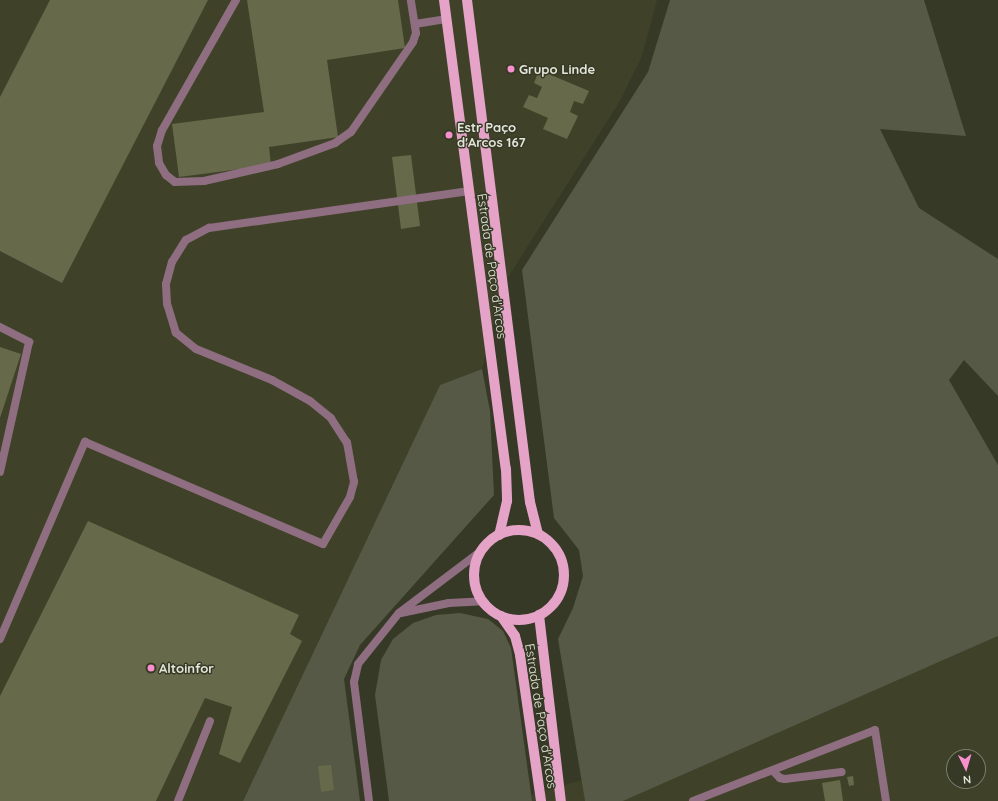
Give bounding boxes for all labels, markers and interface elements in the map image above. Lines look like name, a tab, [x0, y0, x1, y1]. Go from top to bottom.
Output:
place label: Grupo Linde	[519, 61, 595, 77]
marker: Grupo Linde	[506, 64, 516, 74]
place label: Estr Paço d'Arcos 167	[457, 120, 526, 151]
marker: Estr Paço d'Arcos 167	[444, 130, 454, 140]
street label: Estrada de Paço d'Arcos	[474, 192, 510, 340]
street label: Estrada de Paço d'Arcos	[522, 642, 560, 790]
place label: Altoinfor	[159, 660, 214, 676]
marker: Altoinfor	[146, 663, 156, 673]
north arrow	[946, 749, 986, 789]
text: N	[962, 773, 972, 787]

